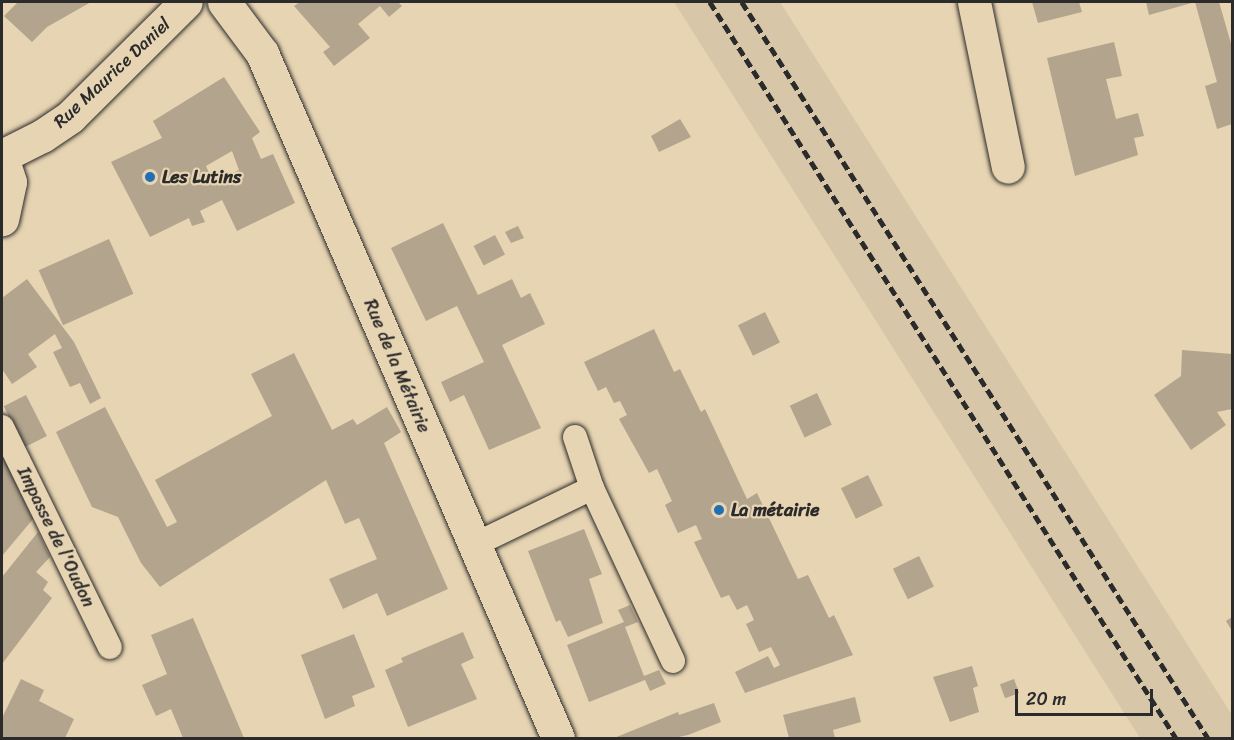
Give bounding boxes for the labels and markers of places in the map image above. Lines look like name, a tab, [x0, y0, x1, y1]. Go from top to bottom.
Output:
place label: Les Lutins	[162, 166, 240, 188]
marker: Les Lutins	[143, 170, 157, 184]
place label: La métairie	[731, 499, 820, 521]
marker: La métairie	[712, 503, 726, 517]

